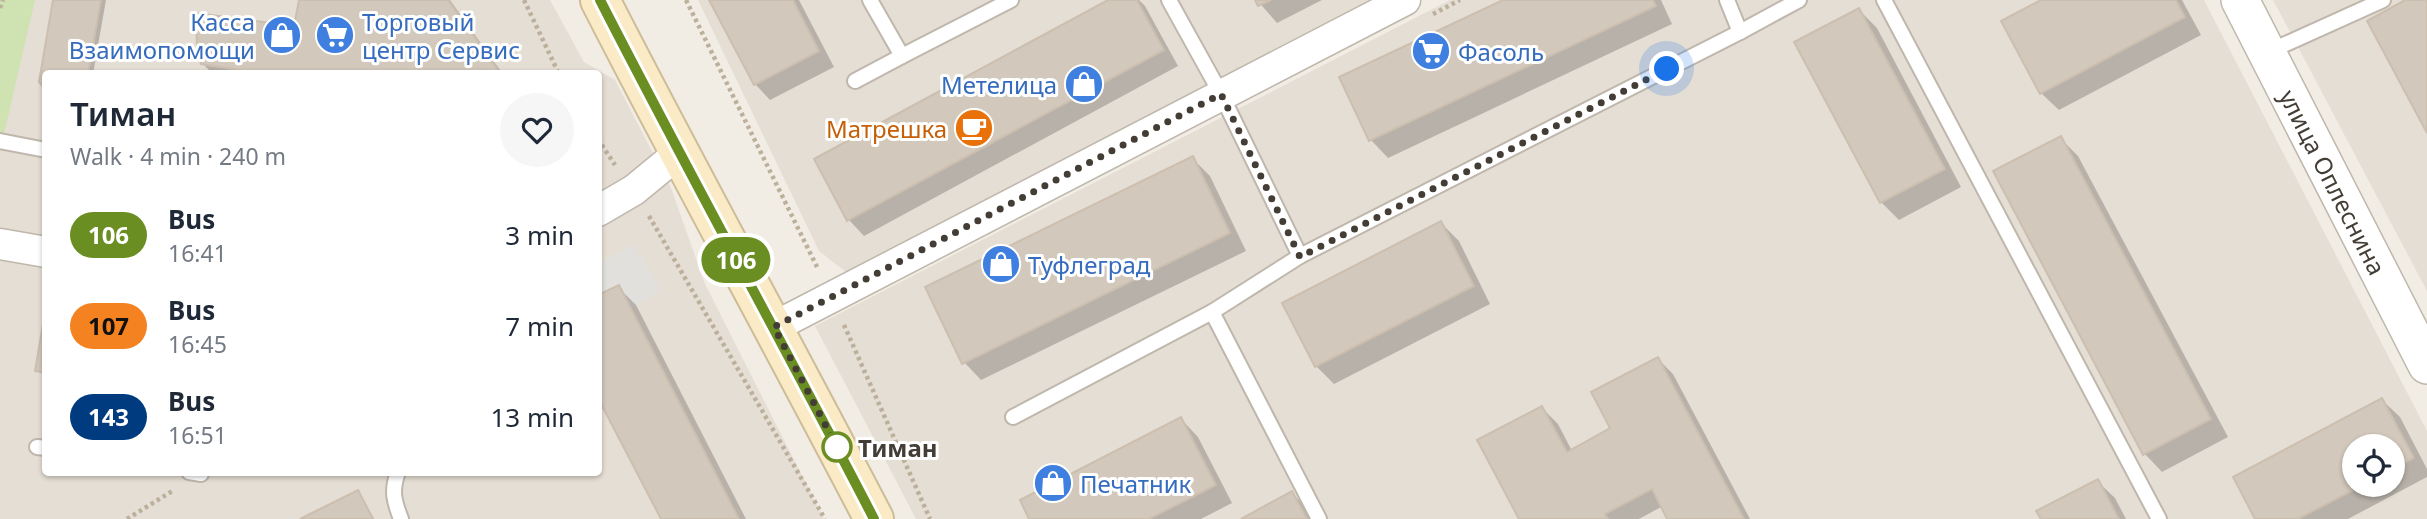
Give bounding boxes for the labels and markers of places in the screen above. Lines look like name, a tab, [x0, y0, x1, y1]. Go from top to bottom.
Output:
place label: Касса Взаимопомощи	[69, 5, 255, 66]
place label: Торговый центр Сервис	[362, 5, 520, 66]
shop icon: Касса Взаимопомощи	[261, 14, 303, 56]
supermarket icon: Торговый центр Сервис	[314, 14, 356, 56]
supermarket icon: Фасоль	[1410, 30, 1452, 72]
place label: Фасоль	[1458, 35, 1544, 68]
shop icon: Метелица	[1063, 63, 1105, 105]
place label: Метелица	[941, 68, 1057, 101]
cafe icon: Матрешка	[953, 107, 995, 149]
place label: Матрешка	[826, 112, 947, 145]
shop icon: Туфлеград	[980, 243, 1022, 285]
place label: Туфлеград	[1028, 248, 1151, 281]
place label: Тиман	[858, 431, 937, 464]
marker: Тиман	[822, 432, 852, 462]
shop icon: Печатник	[1032, 462, 1074, 504]
place label: Печатник	[1080, 467, 1192, 500]

